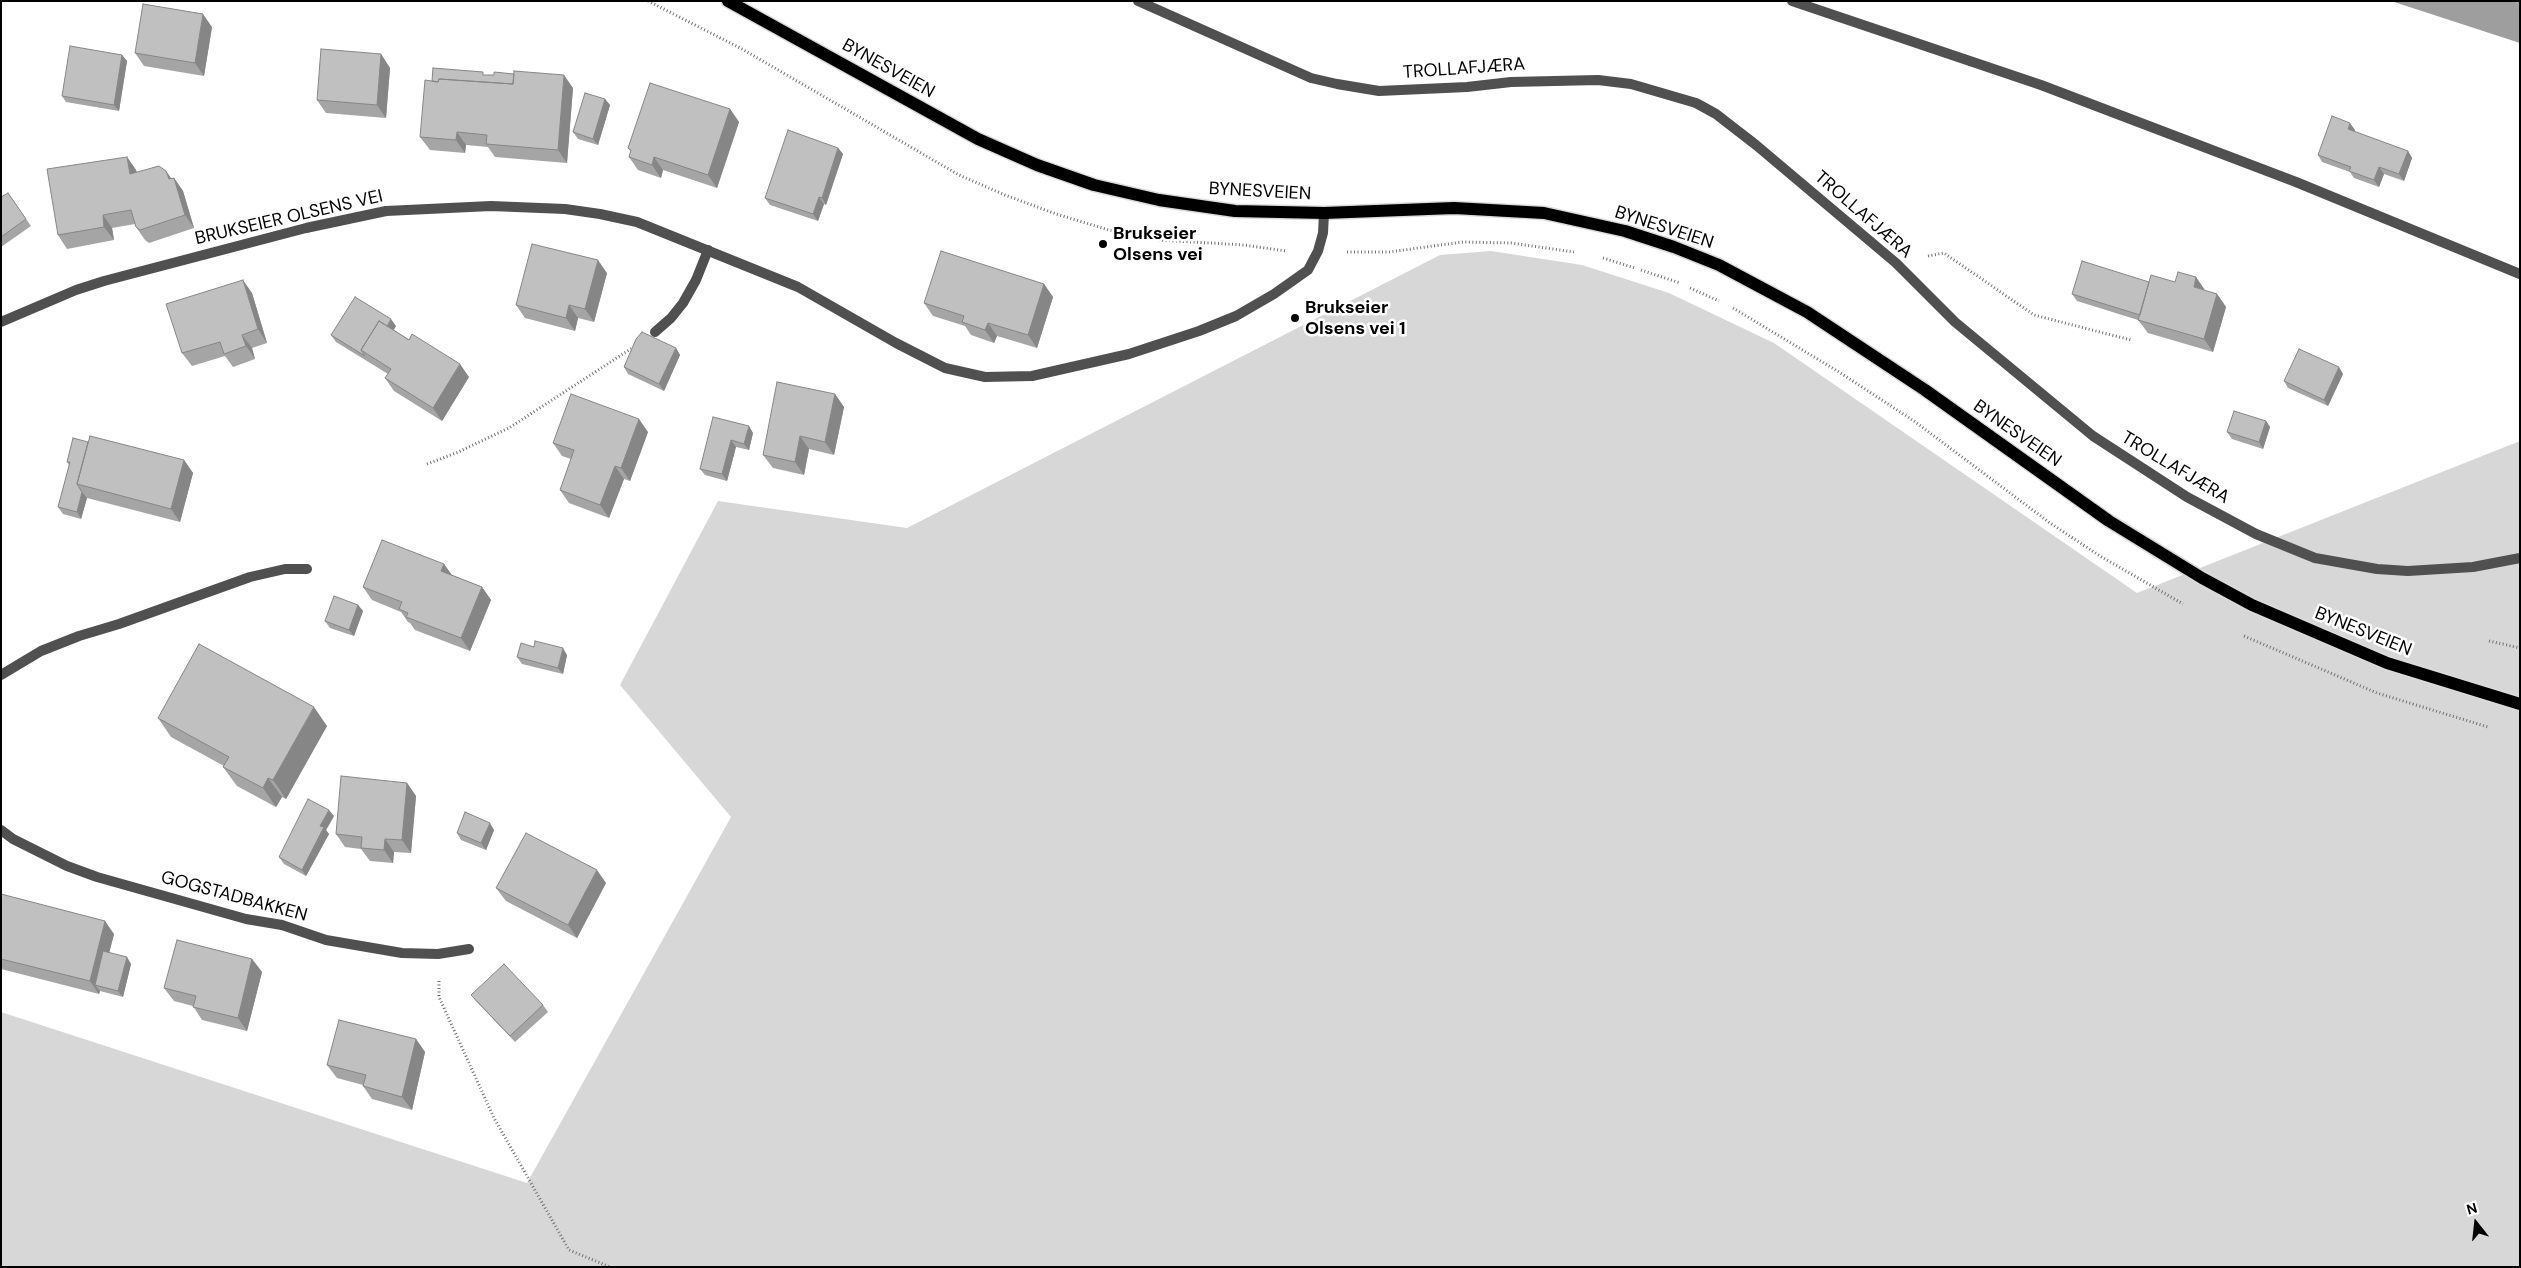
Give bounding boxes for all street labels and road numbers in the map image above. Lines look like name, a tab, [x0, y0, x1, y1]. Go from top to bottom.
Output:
street label: BYNESVEIEN	[838, 35, 938, 103]
street label: TROLLAFJÆRA	[1402, 54, 1526, 84]
street label: TROLLAFJÆRA	[1810, 167, 1916, 263]
street label: BYNESVEIEN	[1208, 179, 1312, 205]
street label: BRUKSEIER OLSENS VEI	[193, 186, 385, 250]
street label: BYNESVEIEN	[1612, 202, 1716, 254]
street label: BYNESVEIEN	[1969, 396, 2065, 472]
street label: TROLLAFJÆRA	[2117, 427, 2233, 509]
street label: BYNESVEIEN	[2311, 603, 2415, 661]
street label: GOGSTADBAKKEN	[158, 867, 310, 927]

